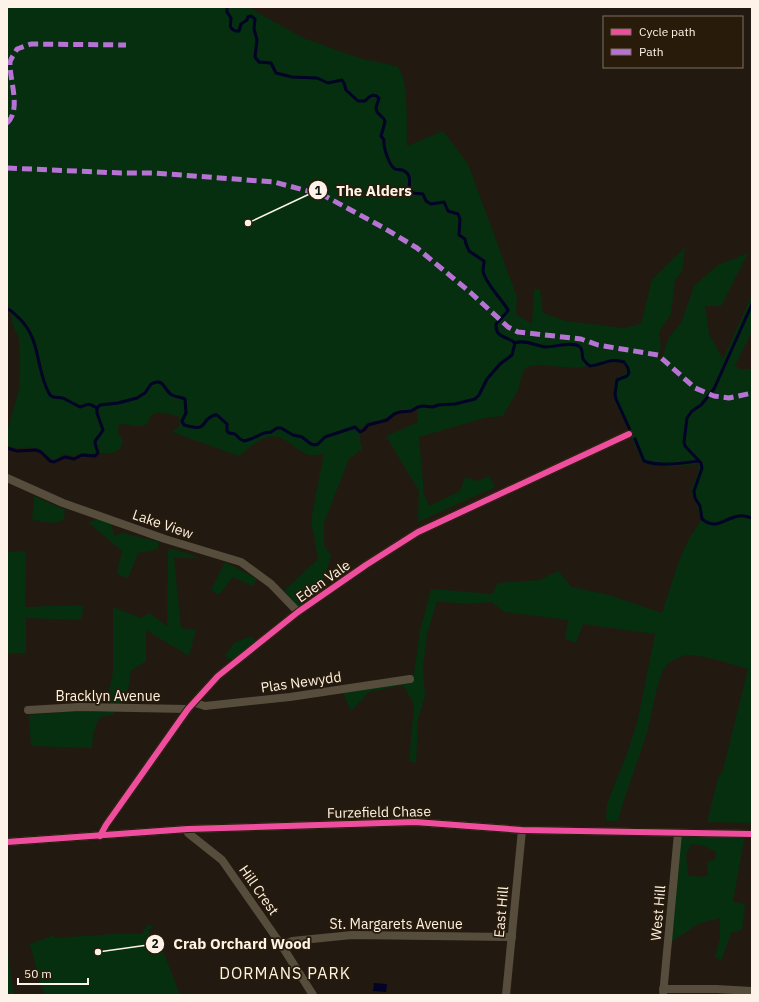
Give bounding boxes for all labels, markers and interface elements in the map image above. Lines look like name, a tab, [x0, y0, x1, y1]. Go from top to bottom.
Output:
legend	[603, 16, 743, 68]
text: Cycle path	[639, 24, 696, 39]
text: Path	[639, 44, 664, 59]
callout: The Alders	[308, 177, 419, 204]
text: The Alders	[336, 181, 412, 200]
text: 1	[314, 183, 322, 198]
street label: Lake View	[130, 505, 196, 543]
street label: Eden Vale	[292, 556, 354, 606]
street label: Plas Newydd	[259, 667, 343, 697]
street label: Bracklyn Avenue	[56, 687, 161, 705]
street label: Furzefield Chase	[327, 802, 432, 822]
street label: Hill Crest	[235, 861, 283, 919]
street label: West Hill	[647, 884, 669, 942]
street label: East Hill	[490, 885, 512, 938]
street label: St. Margarets Avenue	[329, 915, 463, 933]
callout: Crab Orchard Wood	[145, 930, 319, 957]
text: Crab Orchard Wood	[173, 934, 311, 953]
text: 2	[151, 936, 159, 951]
scale bar	[18, 960, 88, 986]
district label: DORMANS PARK	[219, 963, 351, 983]
text: 50 m	[24, 966, 52, 981]

